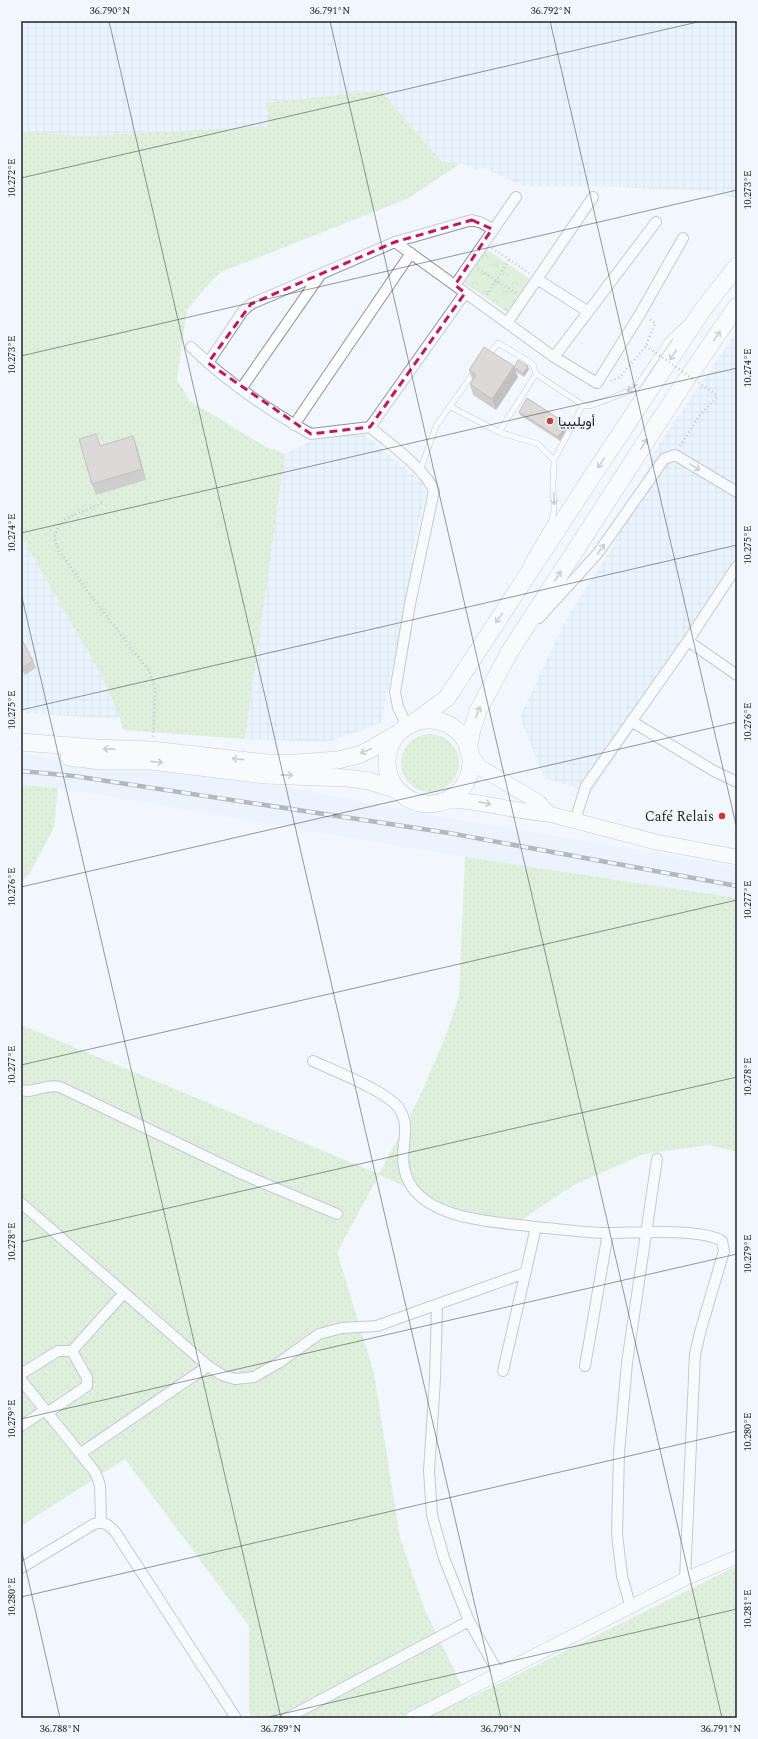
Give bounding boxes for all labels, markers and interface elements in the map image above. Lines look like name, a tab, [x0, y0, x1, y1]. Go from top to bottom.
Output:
text: 36.790°N	[90, 3, 130, 19]
text: 36.791°N	[310, 3, 350, 19]
text: 36.792°N	[531, 3, 571, 19]
text: 10.272°E	[4, 158, 20, 198]
text: 10.273°E	[740, 170, 756, 210]
one-way arrow	[713, 330, 721, 341]
text: 10.273°E	[4, 335, 20, 375]
text: 10.274°E	[740, 348, 756, 388]
one-way arrow	[669, 349, 678, 360]
one-way arrow	[627, 384, 638, 392]
place label: أويليبيا	[558, 411, 595, 432]
marker: أويليبيا	[545, 416, 555, 426]
one-way arrow	[640, 439, 648, 450]
one-way arrow	[597, 457, 605, 468]
one-way arrow	[689, 463, 700, 471]
one-way arrow	[550, 492, 557, 505]
text: 10.274°E	[4, 513, 20, 553]
text: 10.275°E	[740, 525, 756, 565]
one-way arrow	[597, 543, 605, 554]
one-way arrow	[554, 571, 562, 582]
one-way arrow	[495, 612, 503, 623]
text: 10.275°E	[4, 690, 20, 730]
text: 10.276°E	[740, 702, 756, 742]
one-way arrow	[475, 707, 482, 719]
one-way arrow	[103, 745, 116, 752]
one-way arrow	[361, 748, 373, 755]
one-way arrow	[232, 755, 245, 763]
one-way arrow	[150, 758, 163, 766]
one-way arrow	[280, 771, 293, 779]
one-way arrow	[478, 799, 491, 807]
place label: Café Relais	[645, 806, 714, 827]
marker: Café Relais	[717, 811, 727, 821]
text: 10.276°E	[4, 867, 20, 907]
text: 10.277°E	[740, 880, 756, 920]
text: 10.277°E	[4, 1045, 20, 1085]
text: 10.278°E	[740, 1057, 756, 1097]
text: 10.278°E	[4, 1222, 20, 1262]
text: 10.279°E	[740, 1234, 756, 1274]
text: 10.279°E	[4, 1399, 20, 1439]
text: 10.280°E	[740, 1412, 756, 1452]
text: 10.280°E	[4, 1577, 20, 1617]
text: 10.281°E	[740, 1589, 756, 1629]
text: 36.788°N	[40, 1721, 80, 1737]
text: 36.789°N	[261, 1721, 301, 1737]
text: 36.790°N	[481, 1721, 521, 1737]
text: 36.791°N	[701, 1721, 741, 1737]

